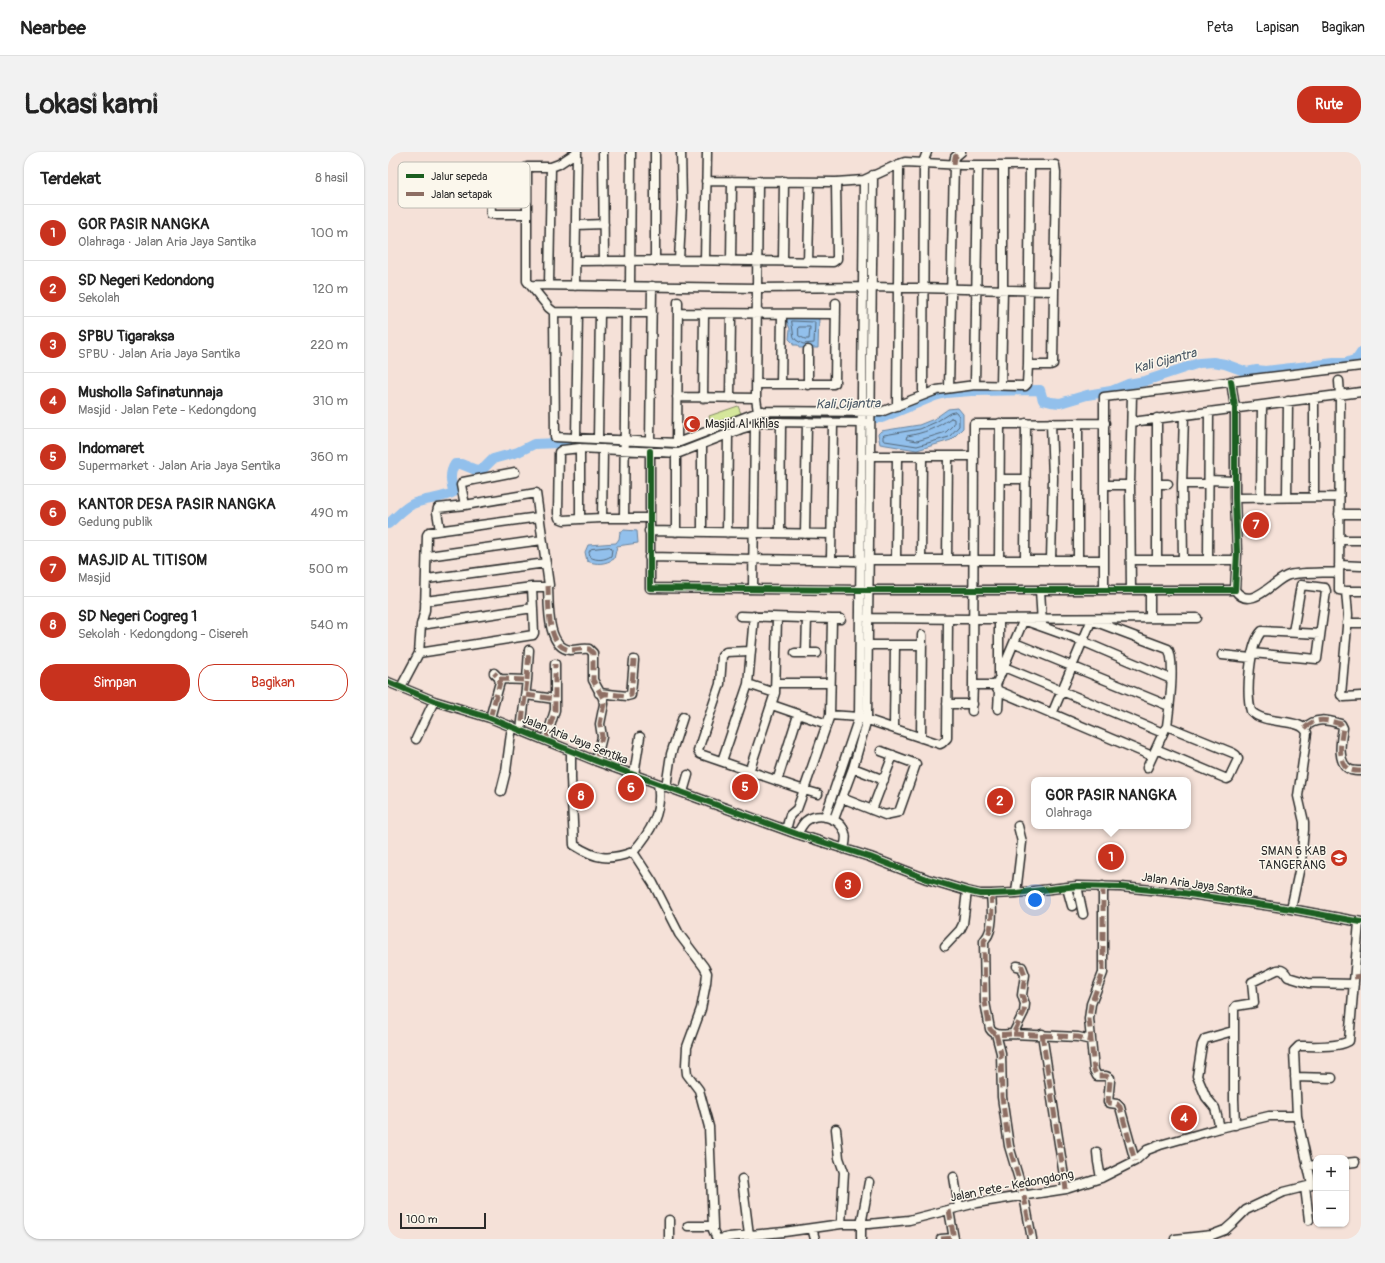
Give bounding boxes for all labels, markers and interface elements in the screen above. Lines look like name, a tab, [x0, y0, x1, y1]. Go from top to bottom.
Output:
text: Nearbee	[20, 16, 86, 40]
text: Peta	[1207, 19, 1233, 36]
text: Lapisan	[1255, 19, 1299, 36]
text: Bagikan	[1321, 19, 1365, 36]
button: Rute	[1297, 86, 1361, 123]
text: Lokasi kami	[24, 87, 158, 122]
legend	[398, 162, 530, 208]
text: Terdekat	[40, 168, 101, 189]
text: 8 hasil	[315, 170, 348, 186]
text: Jalur sepeda	[431, 170, 487, 183]
text: Jalan setapak	[431, 188, 493, 201]
text: GOR PASIR NANGKA	[78, 215, 209, 234]
text: 1	[50, 225, 56, 241]
text: 100 m	[311, 225, 348, 241]
text: Olahraga · Jalan Aria Jaya Santika	[78, 234, 256, 250]
text: SD Negeri Kedondong	[78, 271, 214, 290]
text: 2	[49, 281, 57, 297]
text: 120 m	[312, 281, 348, 297]
text: Sekolah	[78, 290, 120, 306]
text: SPBU Tigaraksa	[78, 327, 174, 346]
text: 3	[49, 337, 57, 353]
text: 220 m	[310, 337, 348, 353]
water label: Kali Cijantra	[1132, 345, 1199, 377]
text: SPBU · Jalan Aria Jaya Santika	[78, 346, 240, 362]
text: Musholla Safinatunnaja	[78, 383, 223, 402]
text: 4	[49, 393, 57, 409]
text: 310 m	[312, 393, 348, 409]
water label: Kali Cijantra	[816, 395, 881, 413]
text: Masjid · Jalan Pete - Kedongdong	[78, 402, 256, 418]
mosque icon: Masjid Al Ikhlas	[682, 414, 702, 434]
place label: Masjid Al Ikhlas	[705, 417, 780, 432]
text: Indomaret	[78, 439, 144, 458]
text: 5	[49, 449, 57, 465]
text: 360 m	[310, 449, 348, 465]
text: Supermarket · Jalan Aria Jaya Sentika	[78, 458, 281, 474]
text: KANTOR DESA PASIR NANGKA	[78, 495, 276, 514]
text: 6	[49, 505, 57, 521]
text: 490 m	[311, 505, 348, 521]
pin: 7	[1243, 510, 1269, 540]
text: Gedung publik	[78, 514, 153, 530]
text: MASJID AL TITISOM	[78, 551, 207, 570]
text: 7	[50, 561, 56, 577]
text: 500 m	[309, 561, 348, 577]
text: Masjid	[78, 570, 111, 586]
text: SD Negeri Cogreg 1	[78, 607, 197, 626]
text: 8	[50, 617, 56, 633]
text: 540 m	[310, 617, 348, 633]
text: Sekolah · Kedongdong - Cisereh	[78, 626, 248, 642]
button: Simpan	[40, 664, 190, 701]
button: Bagikan	[198, 664, 348, 701]
street label: Jalan Aria Jaya Sentika	[520, 712, 630, 768]
pin: 5	[732, 772, 758, 802]
pin: 6	[618, 773, 644, 803]
popup	[1031, 777, 1191, 829]
pin: 8	[568, 781, 594, 811]
pin: 2	[987, 786, 1013, 816]
text: GOR PASIR NANGKA	[1045, 786, 1177, 805]
text: Olahraga	[1045, 805, 1092, 821]
pin: 1	[1098, 842, 1124, 872]
place label: SMAN 6 KAB TANGERANG	[1259, 844, 1326, 873]
school or university icon: SMAN 6 KAB TANGERANG	[1329, 848, 1349, 868]
pin: 3	[835, 870, 861, 900]
street label: Jalan Aria Jaya Santika	[1140, 870, 1254, 900]
your location	[1025, 890, 1045, 910]
pin: 4	[1171, 1103, 1197, 1133]
map controls	[1313, 1155, 1349, 1227]
button: +	[1313, 1155, 1349, 1191]
street label: Jalan Pete - Kedongdong	[949, 1167, 1075, 1205]
button: −	[1313, 1191, 1349, 1227]
scale bar	[400, 1211, 486, 1230]
text: 100 m	[406, 1213, 437, 1226]

